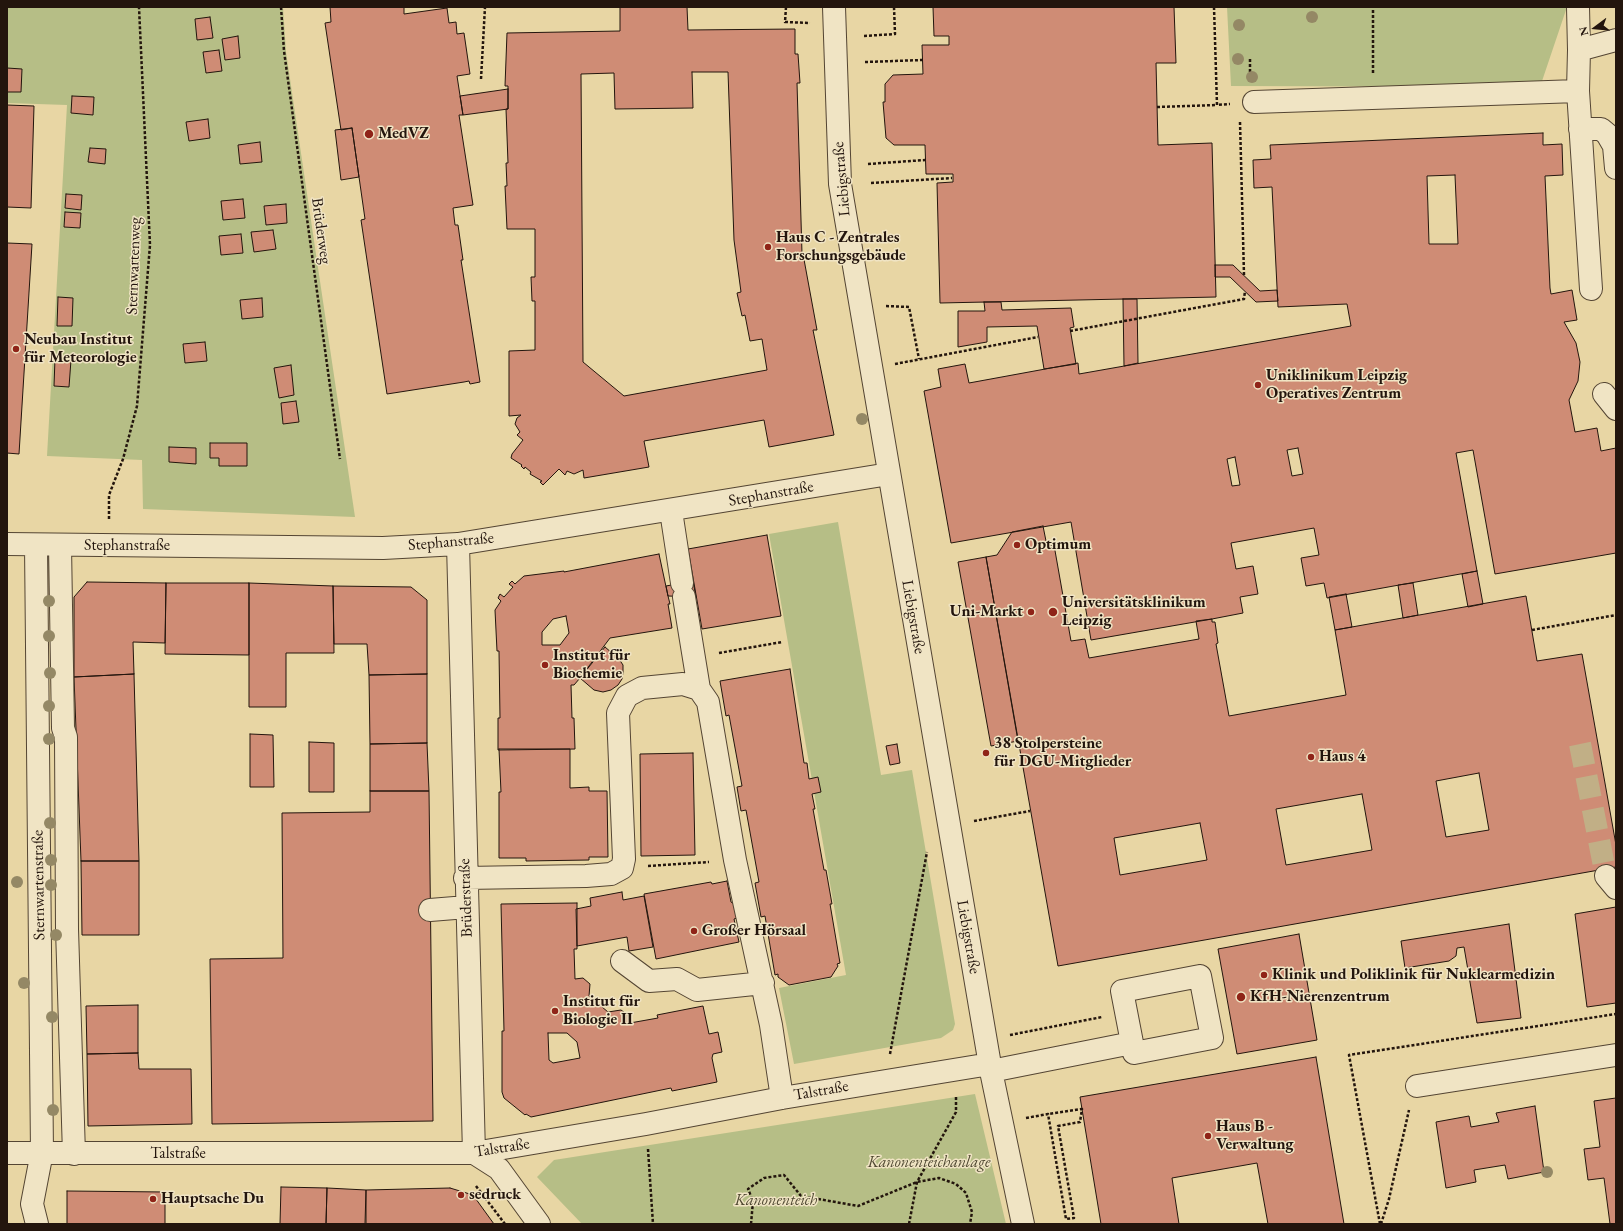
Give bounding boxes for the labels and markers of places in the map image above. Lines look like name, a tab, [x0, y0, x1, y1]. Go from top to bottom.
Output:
place label: MedVZ	[378, 124, 429, 144]
marker: MedVZ	[363, 128, 375, 140]
place label: Haus C - Zentrales Forschungsgebäude	[776, 228, 906, 266]
marker: Haus C - Zentrales Forschungsgebäude	[763, 242, 773, 252]
place label: Neubau Institut für Meteorologie	[24, 330, 137, 368]
marker: Neubau Institut für Meteorologie	[11, 344, 21, 354]
place label: Uniklinikum Leipzig Operatives Zentrum	[1266, 366, 1407, 404]
marker: Uniklinikum Leipzig Operatives Zentrum	[1253, 380, 1263, 390]
place label: Optimum	[1025, 535, 1091, 555]
marker: Optimum	[1012, 540, 1022, 550]
place label: Universitätsklinikum Leipzig	[1062, 593, 1206, 631]
place label: Uni-Markt	[950, 602, 1023, 622]
marker: Universitätsklinikum Leipzig	[1047, 606, 1059, 618]
marker: Uni-Markt	[1026, 607, 1036, 617]
place label: Institut für Biochemie	[553, 646, 630, 684]
marker: Institut für Biochemie	[540, 660, 550, 670]
place label: 38 Stolpersteine für DGU-Mitglieder	[994, 734, 1131, 772]
place label: Haus 4	[1319, 747, 1366, 767]
marker: 38 Stolpersteine für DGU-Mitglieder	[981, 748, 991, 758]
marker: Haus 4	[1306, 752, 1316, 762]
place label: Großer Hörsaal	[702, 921, 806, 941]
marker: Großer Hörsaal	[689, 926, 699, 936]
place label: Klinik und Poliklinik für Nuklearmedizin	[1272, 965, 1555, 985]
marker: Klinik und Poliklinik für Nuklearmedizin	[1259, 970, 1269, 980]
place label: KfH-Nierenzentrum	[1250, 987, 1390, 1007]
marker: KfH-Nierenzentrum	[1235, 991, 1247, 1003]
place label: Institut für Biologie II	[563, 992, 640, 1030]
marker: Institut für Biologie II	[550, 1006, 560, 1016]
place label: Haus B - Verwaltung	[1216, 1117, 1294, 1155]
marker: Haus B - Verwaltung	[1203, 1131, 1213, 1141]
place label: sedruck	[469, 1185, 521, 1205]
place label: Hauptsache Du	[161, 1189, 264, 1209]
marker: sedruck	[456, 1190, 466, 1200]
marker: Hauptsache Du	[148, 1194, 158, 1204]

